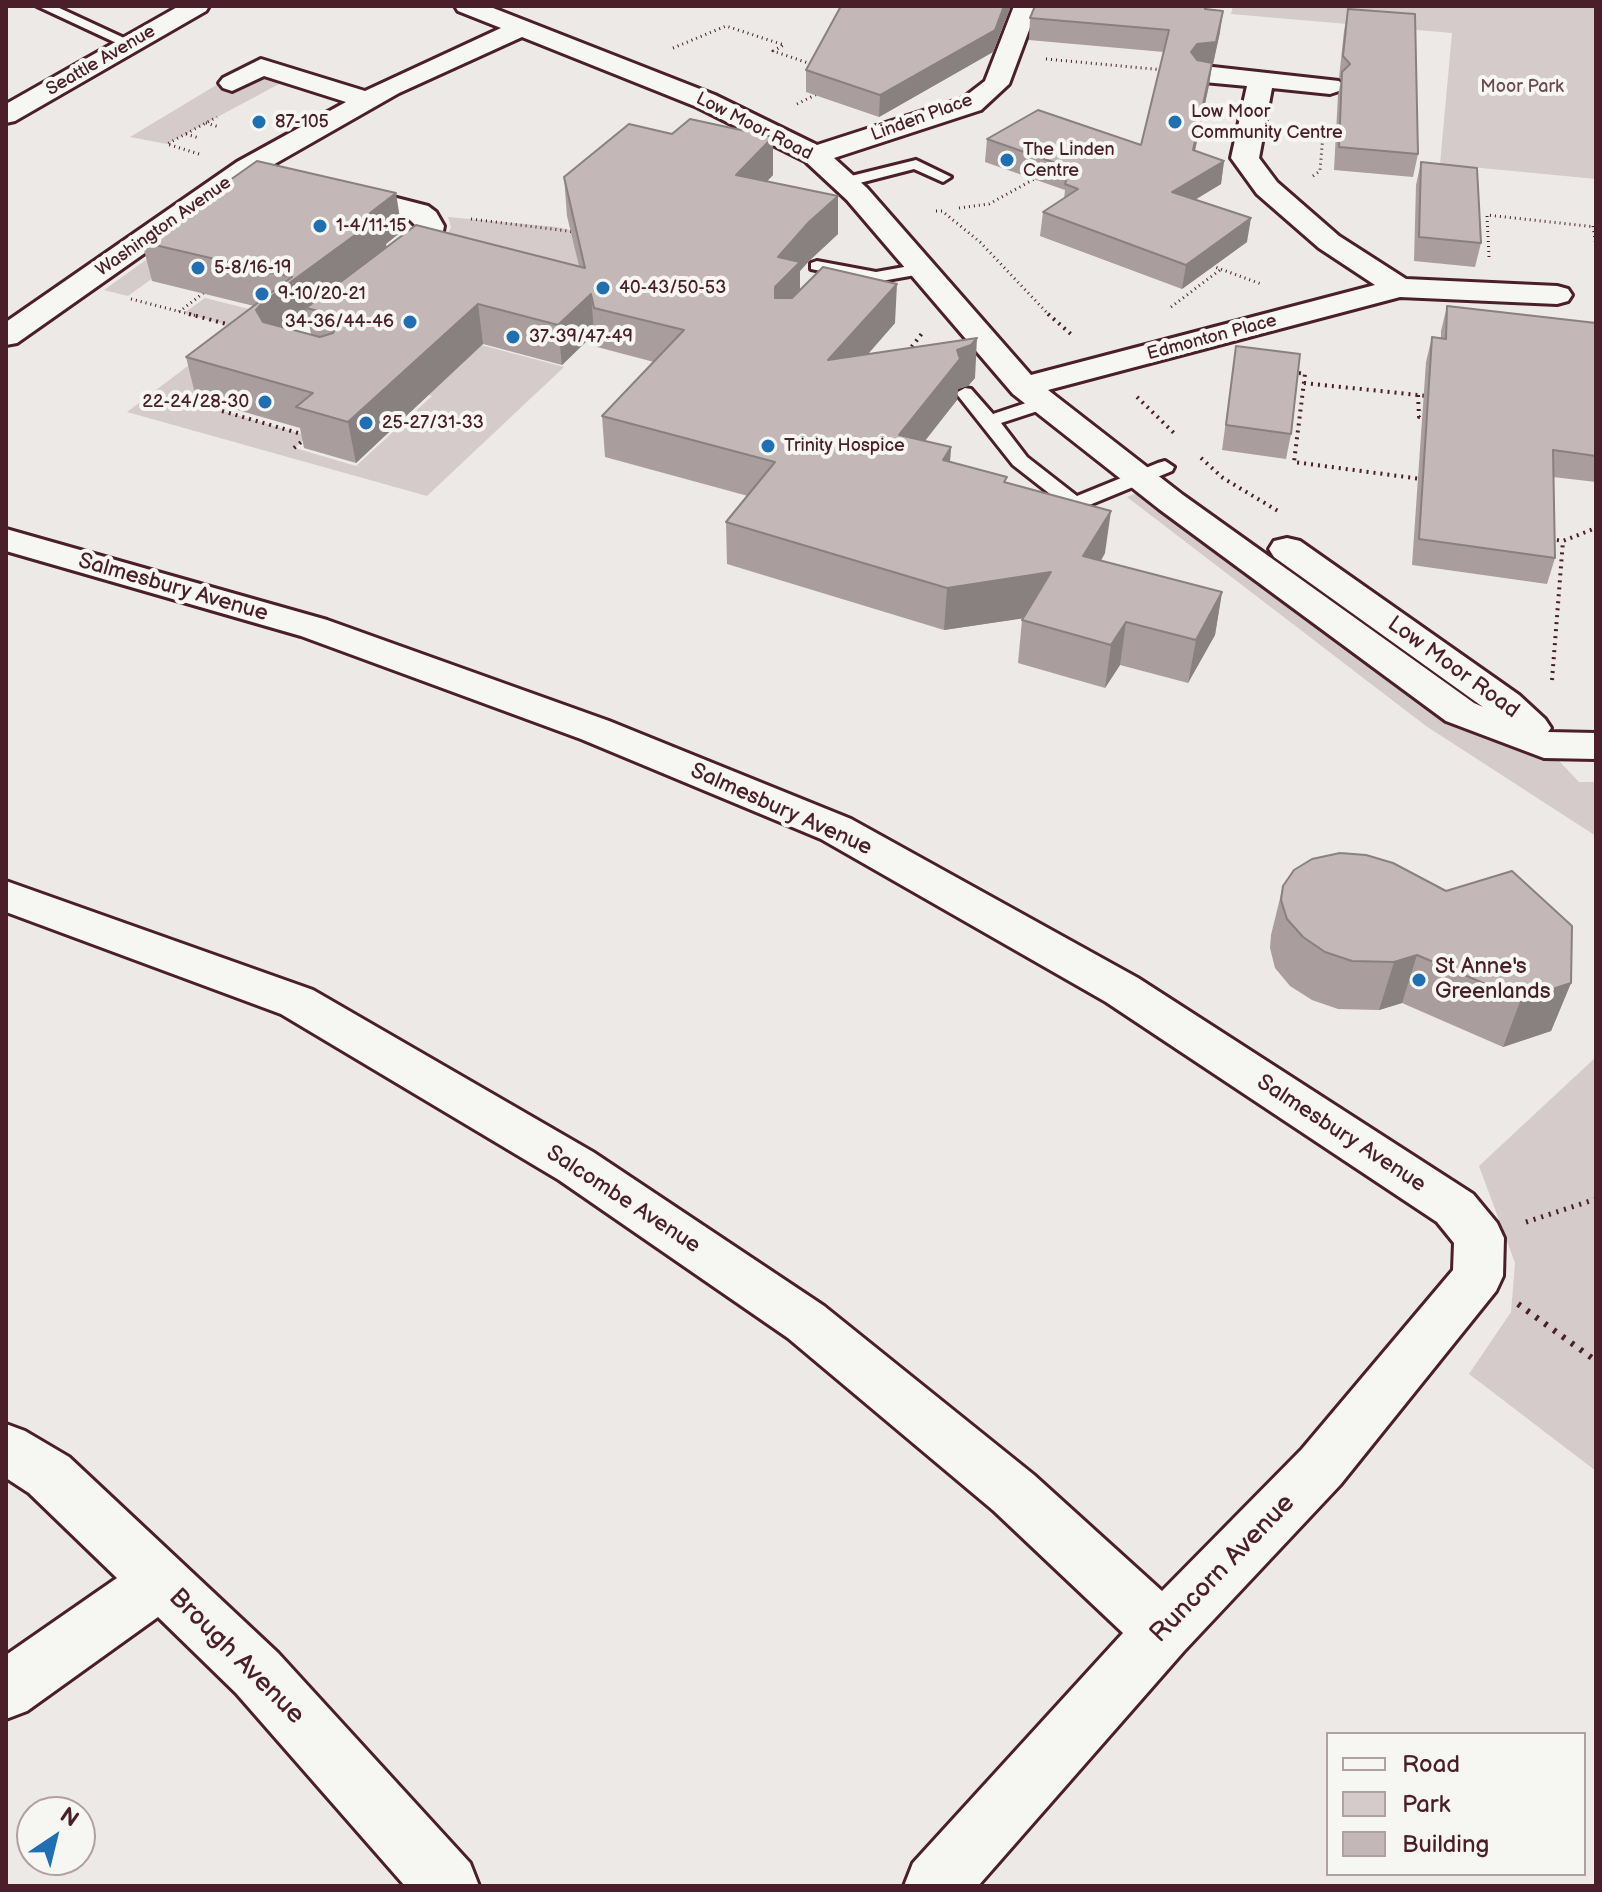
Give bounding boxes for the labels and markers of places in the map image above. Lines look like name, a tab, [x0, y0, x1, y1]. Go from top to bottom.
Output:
place label: Low Moor Community Centre	[1191, 101, 1343, 144]
place label: 87-105	[275, 111, 329, 133]
marker: 87-105	[250, 113, 268, 131]
marker: Low Moor Community Centre	[1166, 113, 1184, 131]
place label: The Linden Centre	[1023, 139, 1115, 182]
marker: The Linden Centre	[998, 151, 1016, 169]
place label: 1-4/11-15	[336, 215, 406, 237]
marker: 1-4/11-15	[311, 217, 329, 235]
place label: 5-8/16-19	[214, 257, 291, 279]
marker: 5-8/16-19	[189, 259, 207, 277]
place label: 40-43/50-53	[619, 277, 726, 299]
marker: 40-43/50-53	[594, 279, 612, 297]
place label: 9-10/20-21	[278, 283, 366, 305]
marker: 9-10/20-21	[253, 285, 271, 303]
place label: 34-36/44-46	[285, 311, 394, 333]
marker: 34-36/44-46	[401, 313, 419, 331]
place label: 37-39/47-49	[529, 326, 633, 348]
marker: 37-39/47-49	[504, 328, 522, 346]
place label: 22-24/28-30	[142, 391, 249, 413]
marker: 22-24/28-30	[256, 393, 274, 411]
place label: 25-27/31-33	[382, 412, 484, 434]
marker: 25-27/31-33	[357, 414, 375, 432]
place label: Trinity Hospice	[784, 435, 905, 457]
marker: Trinity Hospice	[759, 437, 777, 455]
place label: St Anne's Greenlands	[1435, 954, 1551, 1006]
marker: St Anne's Greenlands	[1410, 971, 1428, 989]

